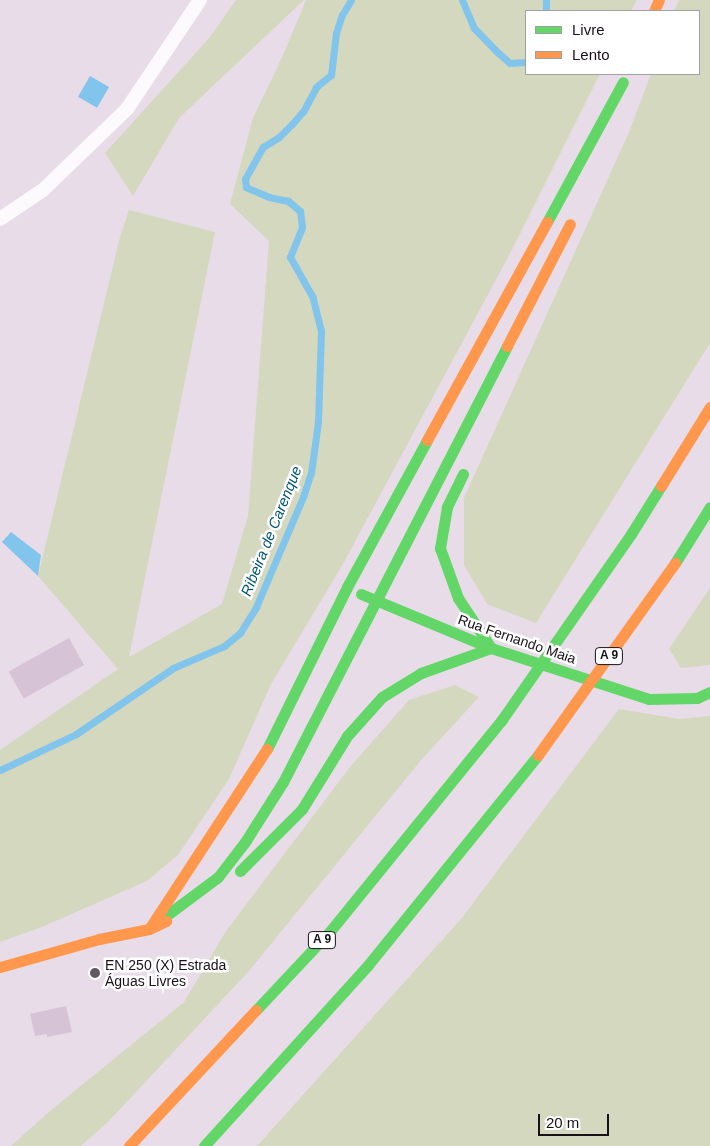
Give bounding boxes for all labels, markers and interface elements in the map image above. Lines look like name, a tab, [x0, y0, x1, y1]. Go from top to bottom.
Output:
legend	[525, 10, 700, 75]
text: Livre	[572, 21, 605, 38]
text: Lento	[572, 46, 610, 63]
water label: Ribeira de Carenque	[237, 463, 305, 599]
street label: Rua Fernando Maia	[456, 611, 578, 667]
road number: A 9	[594, 646, 624, 666]
road number: A 9	[307, 930, 337, 950]
place label: EN 250 (X) Estrada Águas Livres	[105, 957, 226, 990]
marker: EN 250 (X) Estrada Águas Livres	[89, 967, 101, 979]
scale bar	[540, 1104, 611, 1136]
text: 20 m	[546, 1114, 579, 1131]

